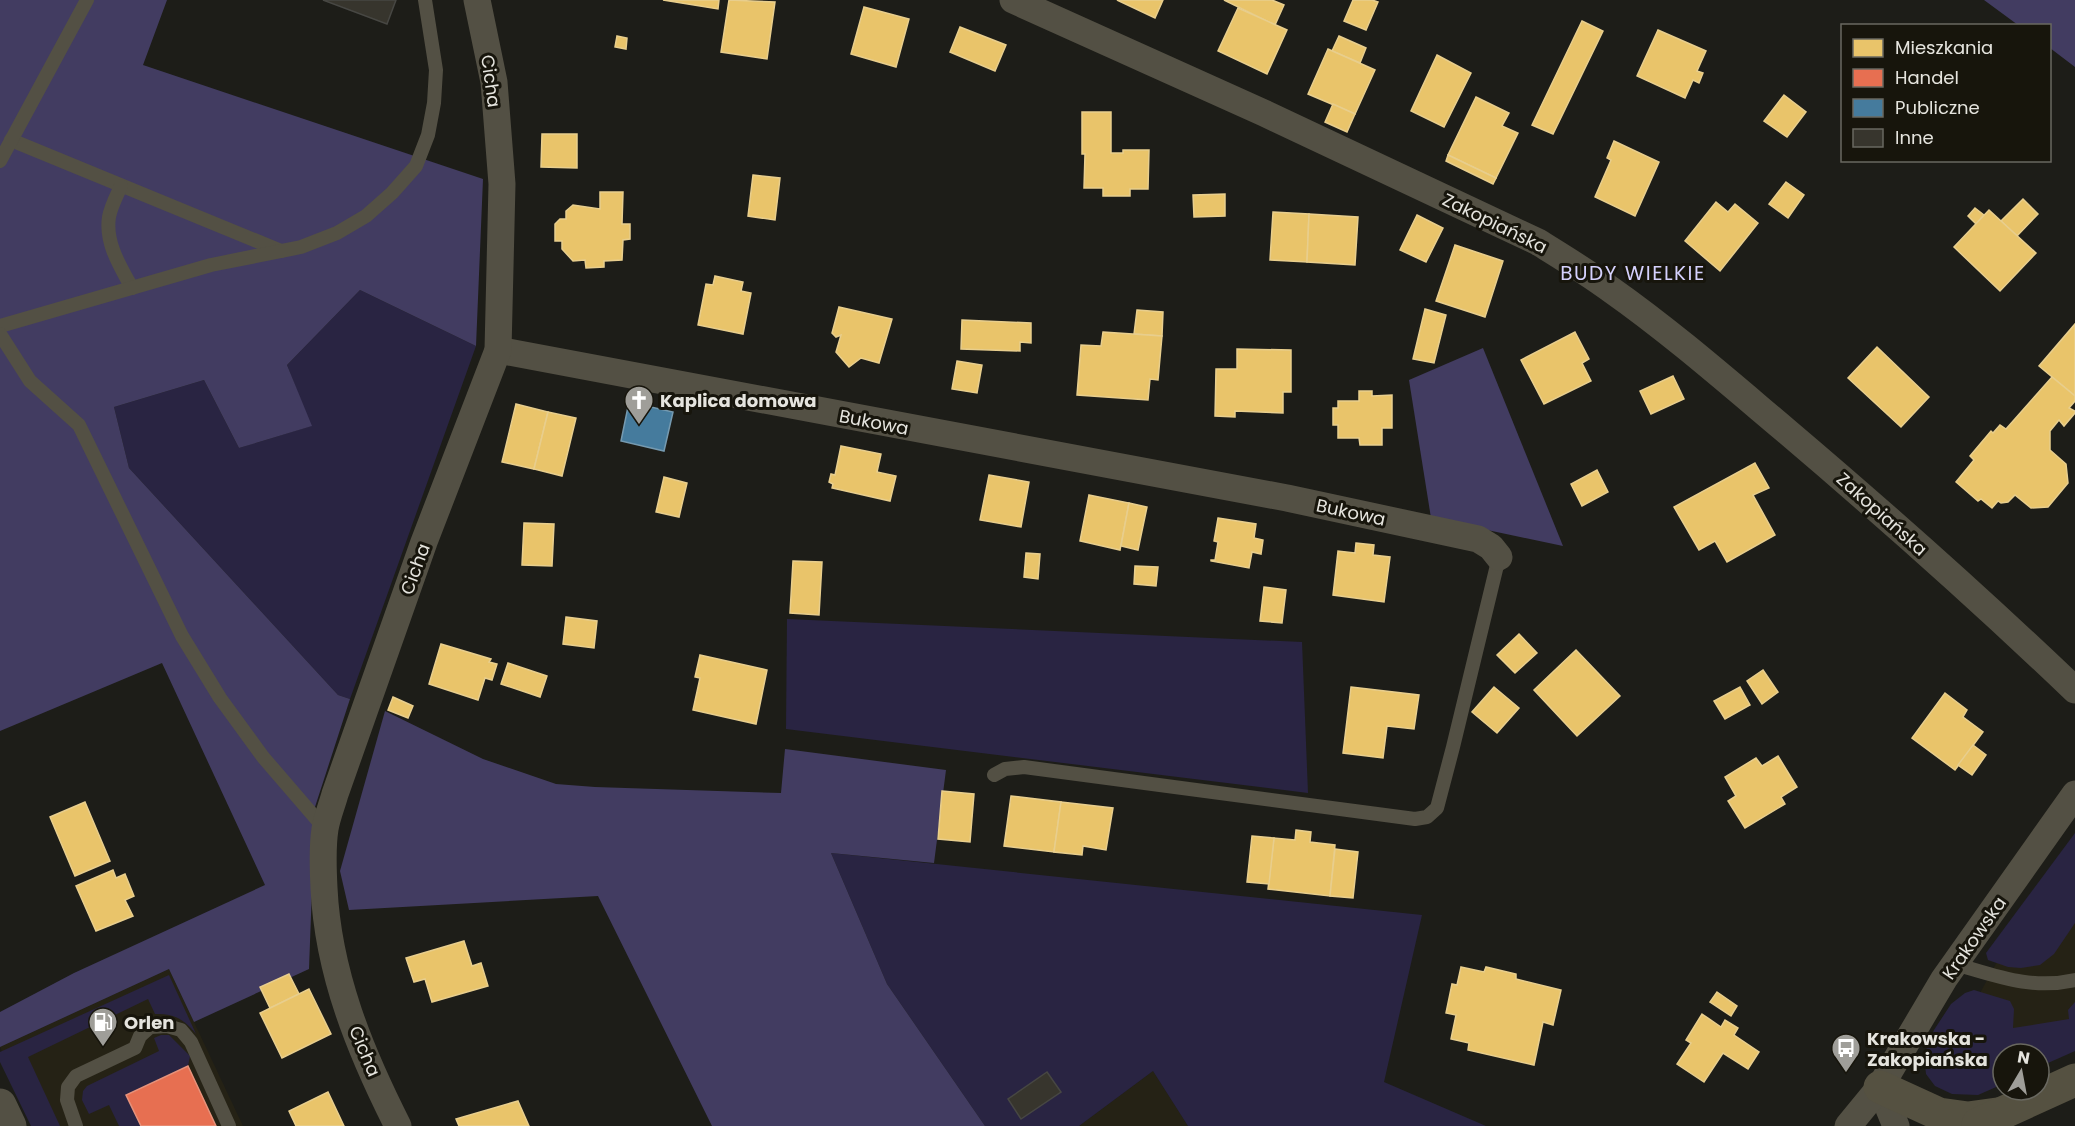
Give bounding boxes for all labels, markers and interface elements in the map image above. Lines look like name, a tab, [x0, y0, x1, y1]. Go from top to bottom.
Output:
legend	[1841, 24, 2051, 162]
text: Mieszkania	[1895, 35, 1993, 60]
street label: Cicha	[475, 53, 507, 109]
text: Handel	[1895, 65, 1959, 90]
text: Publiczne	[1895, 95, 1980, 120]
text: Inne	[1895, 125, 1934, 150]
street label: Zakopiańska	[1438, 187, 1552, 259]
district label: BUDY WIELKIE	[1560, 259, 1706, 287]
church icon: Kaplica domowa	[623, 384, 655, 426]
place label: Kaplica domowa	[660, 388, 817, 413]
street label: Bukowa	[837, 403, 911, 441]
street label: Zakopiańska	[1831, 467, 1933, 561]
street label: Bukowa	[1314, 492, 1388, 532]
street label: Cicha	[394, 540, 436, 598]
street label: Krakowska	[1936, 891, 2012, 985]
fuel station icon: Orlen	[87, 1006, 119, 1048]
place label: Orlen	[124, 1010, 174, 1035]
street label: Cicha	[343, 1022, 387, 1080]
place label: Krakowska - Zakopiańska	[1867, 1026, 1988, 1072]
bus stop icon: Krakowska - Zakopiańska	[1830, 1032, 1862, 1074]
north arrow	[1991, 1042, 2051, 1102]
text: N	[2016, 1045, 2031, 1070]

